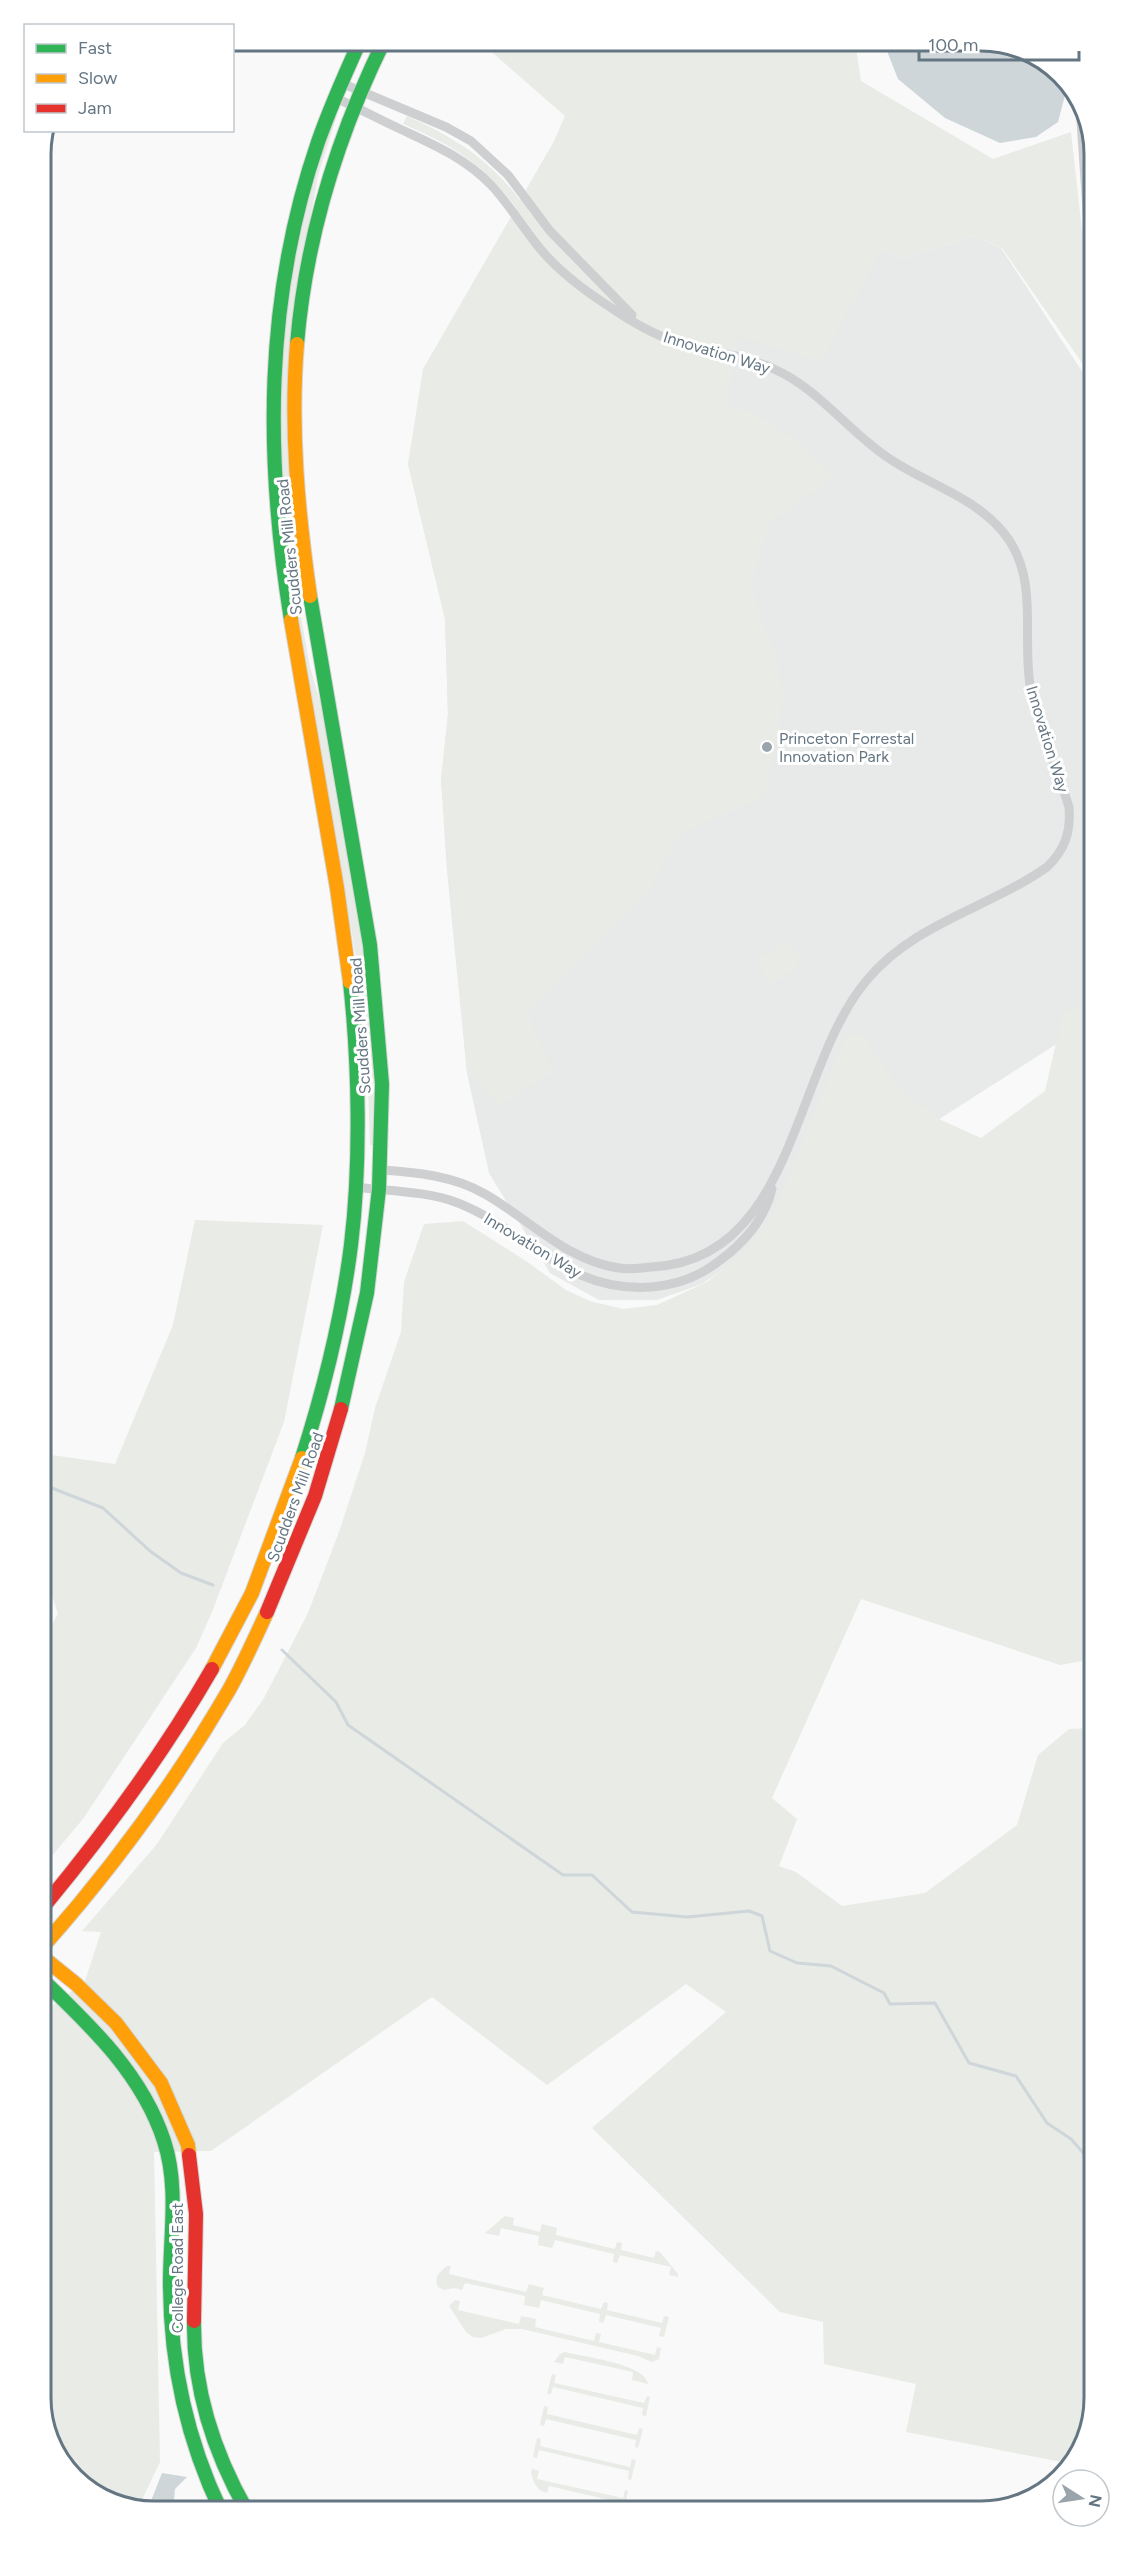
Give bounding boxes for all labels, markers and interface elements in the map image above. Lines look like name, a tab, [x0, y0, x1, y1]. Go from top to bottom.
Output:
legend	[24, 24, 234, 132]
scale bar	[919, 24, 1080, 62]
text: 100 m	[928, 34, 978, 56]
text: Fast	[78, 37, 112, 59]
text: Slow	[78, 67, 117, 89]
text: Jam	[78, 97, 112, 119]
street label: Innovation Way	[661, 327, 773, 378]
street label: Scudders Mill Road	[273, 478, 306, 616]
street label: Innovation Way	[1022, 683, 1073, 795]
place label: Princeton Forrestal Innovation Park	[779, 729, 914, 766]
marker: Princeton Forrestal Innovation Park	[760, 740, 774, 754]
street label: Scudders Mill Road	[346, 957, 375, 1095]
street label: Innovation Way	[480, 1209, 586, 1282]
street label: Scudders Mill Road	[263, 1430, 328, 1565]
street label: College Road East	[168, 2203, 187, 2333]
north arrow	[1051, 2468, 1111, 2528]
text: N	[1085, 2493, 1106, 2509]

